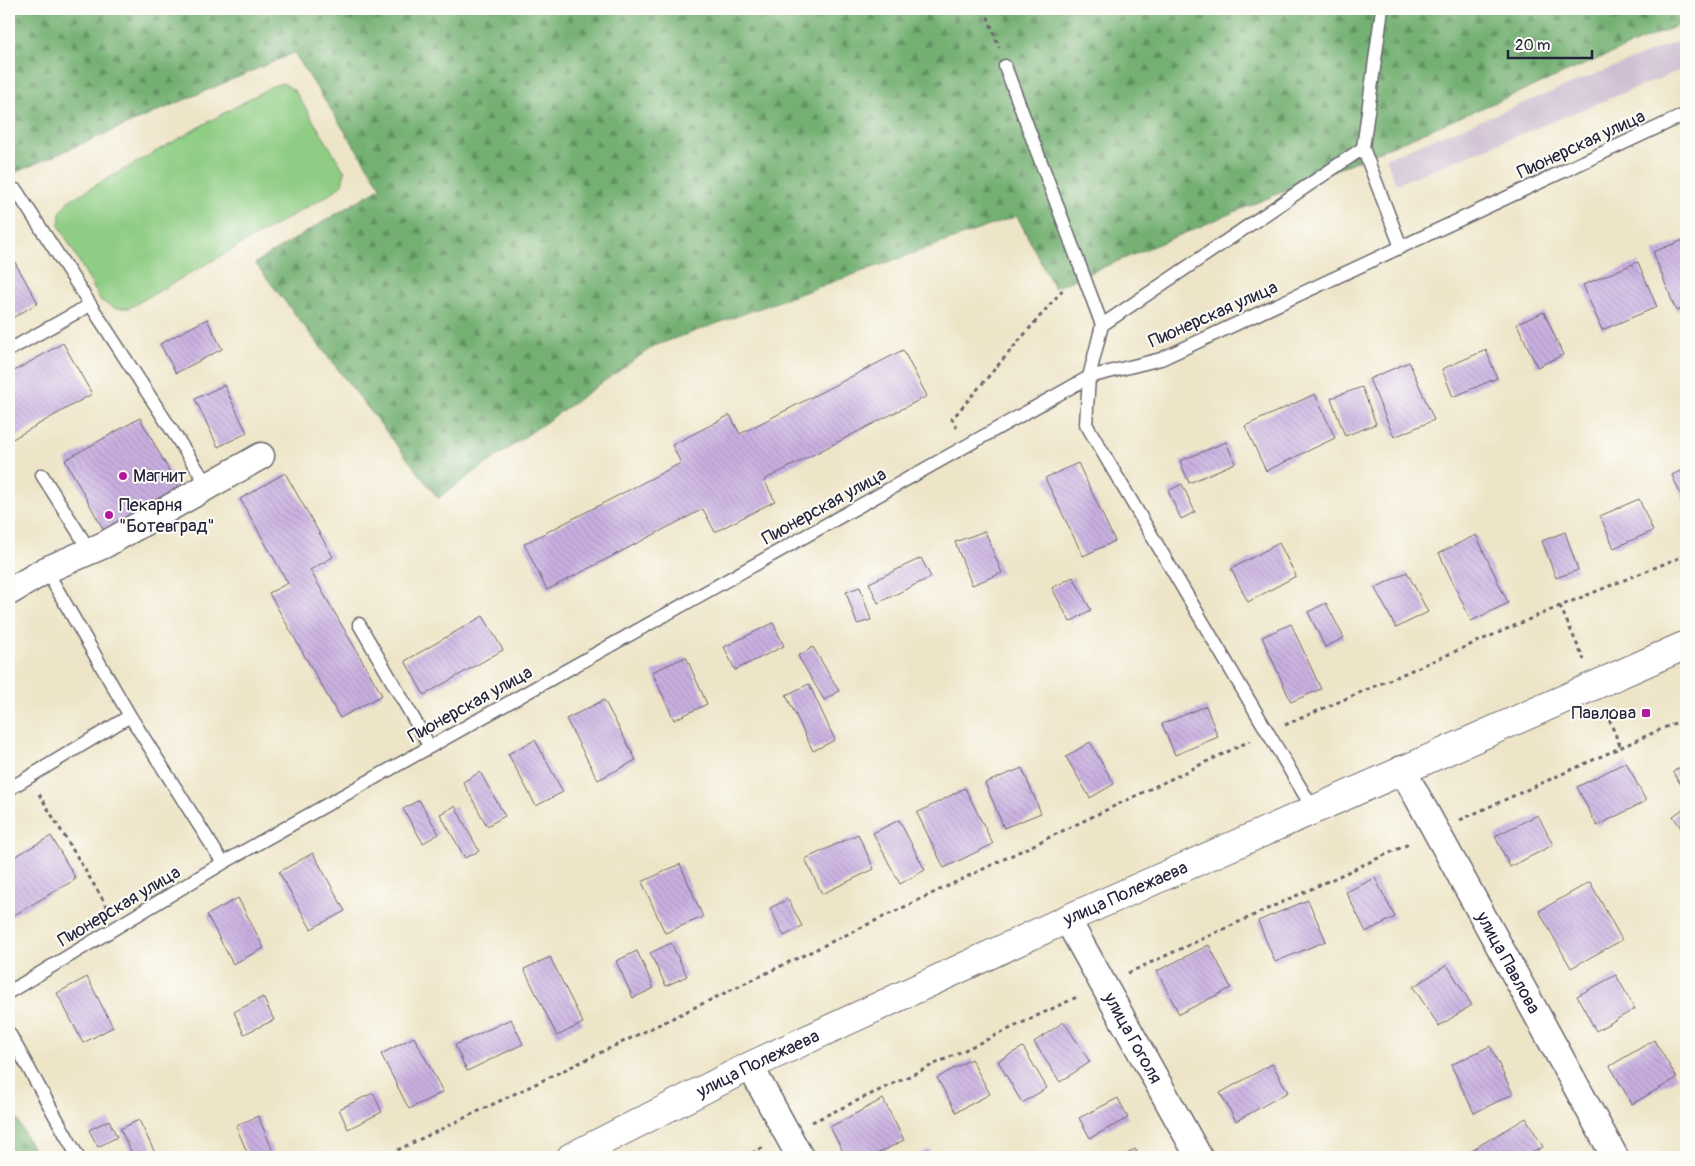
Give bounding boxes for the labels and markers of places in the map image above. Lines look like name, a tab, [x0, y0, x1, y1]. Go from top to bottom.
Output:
place label: Магнит	[133, 465, 186, 488]
marker: Магнит	[117, 470, 129, 482]
place label: Пекарня "Ботевград"	[119, 494, 215, 538]
marker: Пекарня "Ботевград"	[103, 509, 115, 521]
place label: Павлова	[1572, 702, 1636, 725]
marker: Павлова	[1640, 707, 1652, 719]

